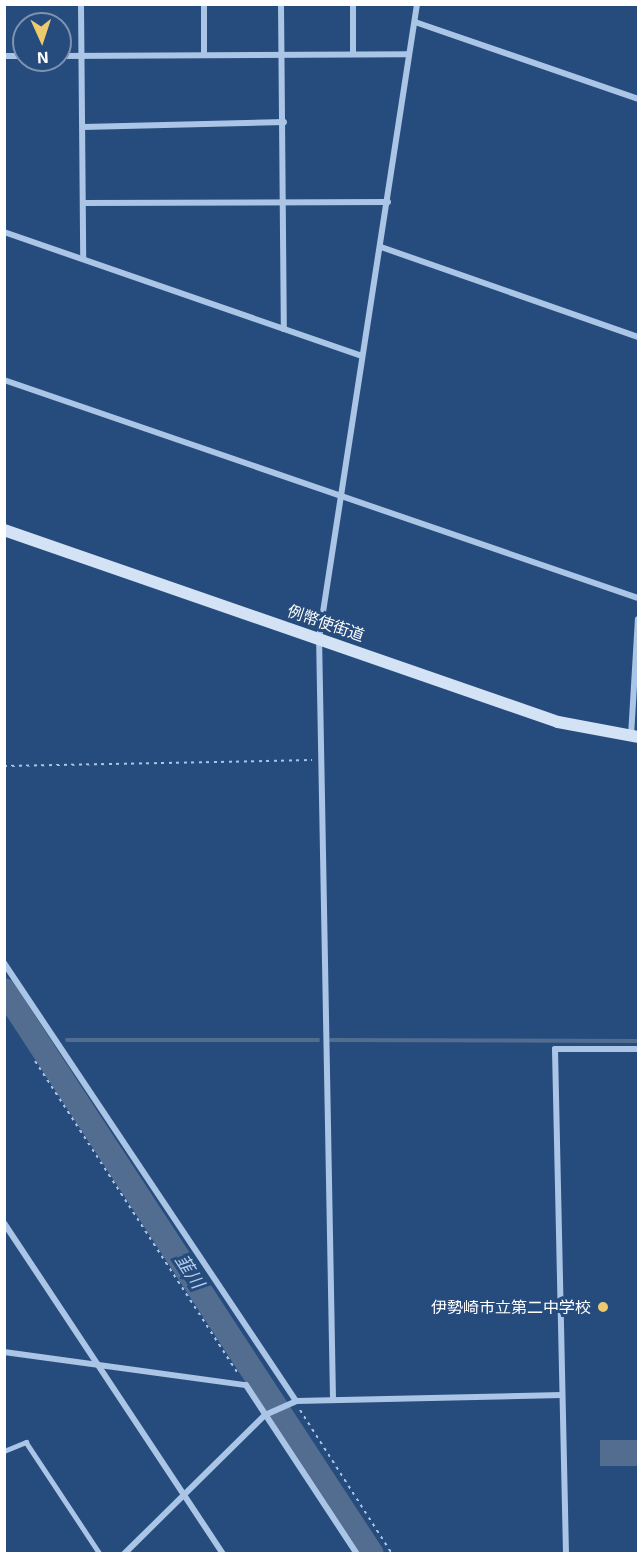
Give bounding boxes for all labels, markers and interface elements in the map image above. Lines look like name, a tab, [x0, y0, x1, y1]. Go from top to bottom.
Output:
north arrow	[12, 12, 72, 72]
text: N	[37, 49, 49, 68]
street label: 例幣使街道	[285, 601, 367, 645]
water label: 韮川	[171, 1250, 209, 1292]
place label: 伊勢崎市立第二中学校	[431, 1297, 591, 1317]
marker: 伊勢崎市立第二中学校	[596, 1300, 610, 1314]

